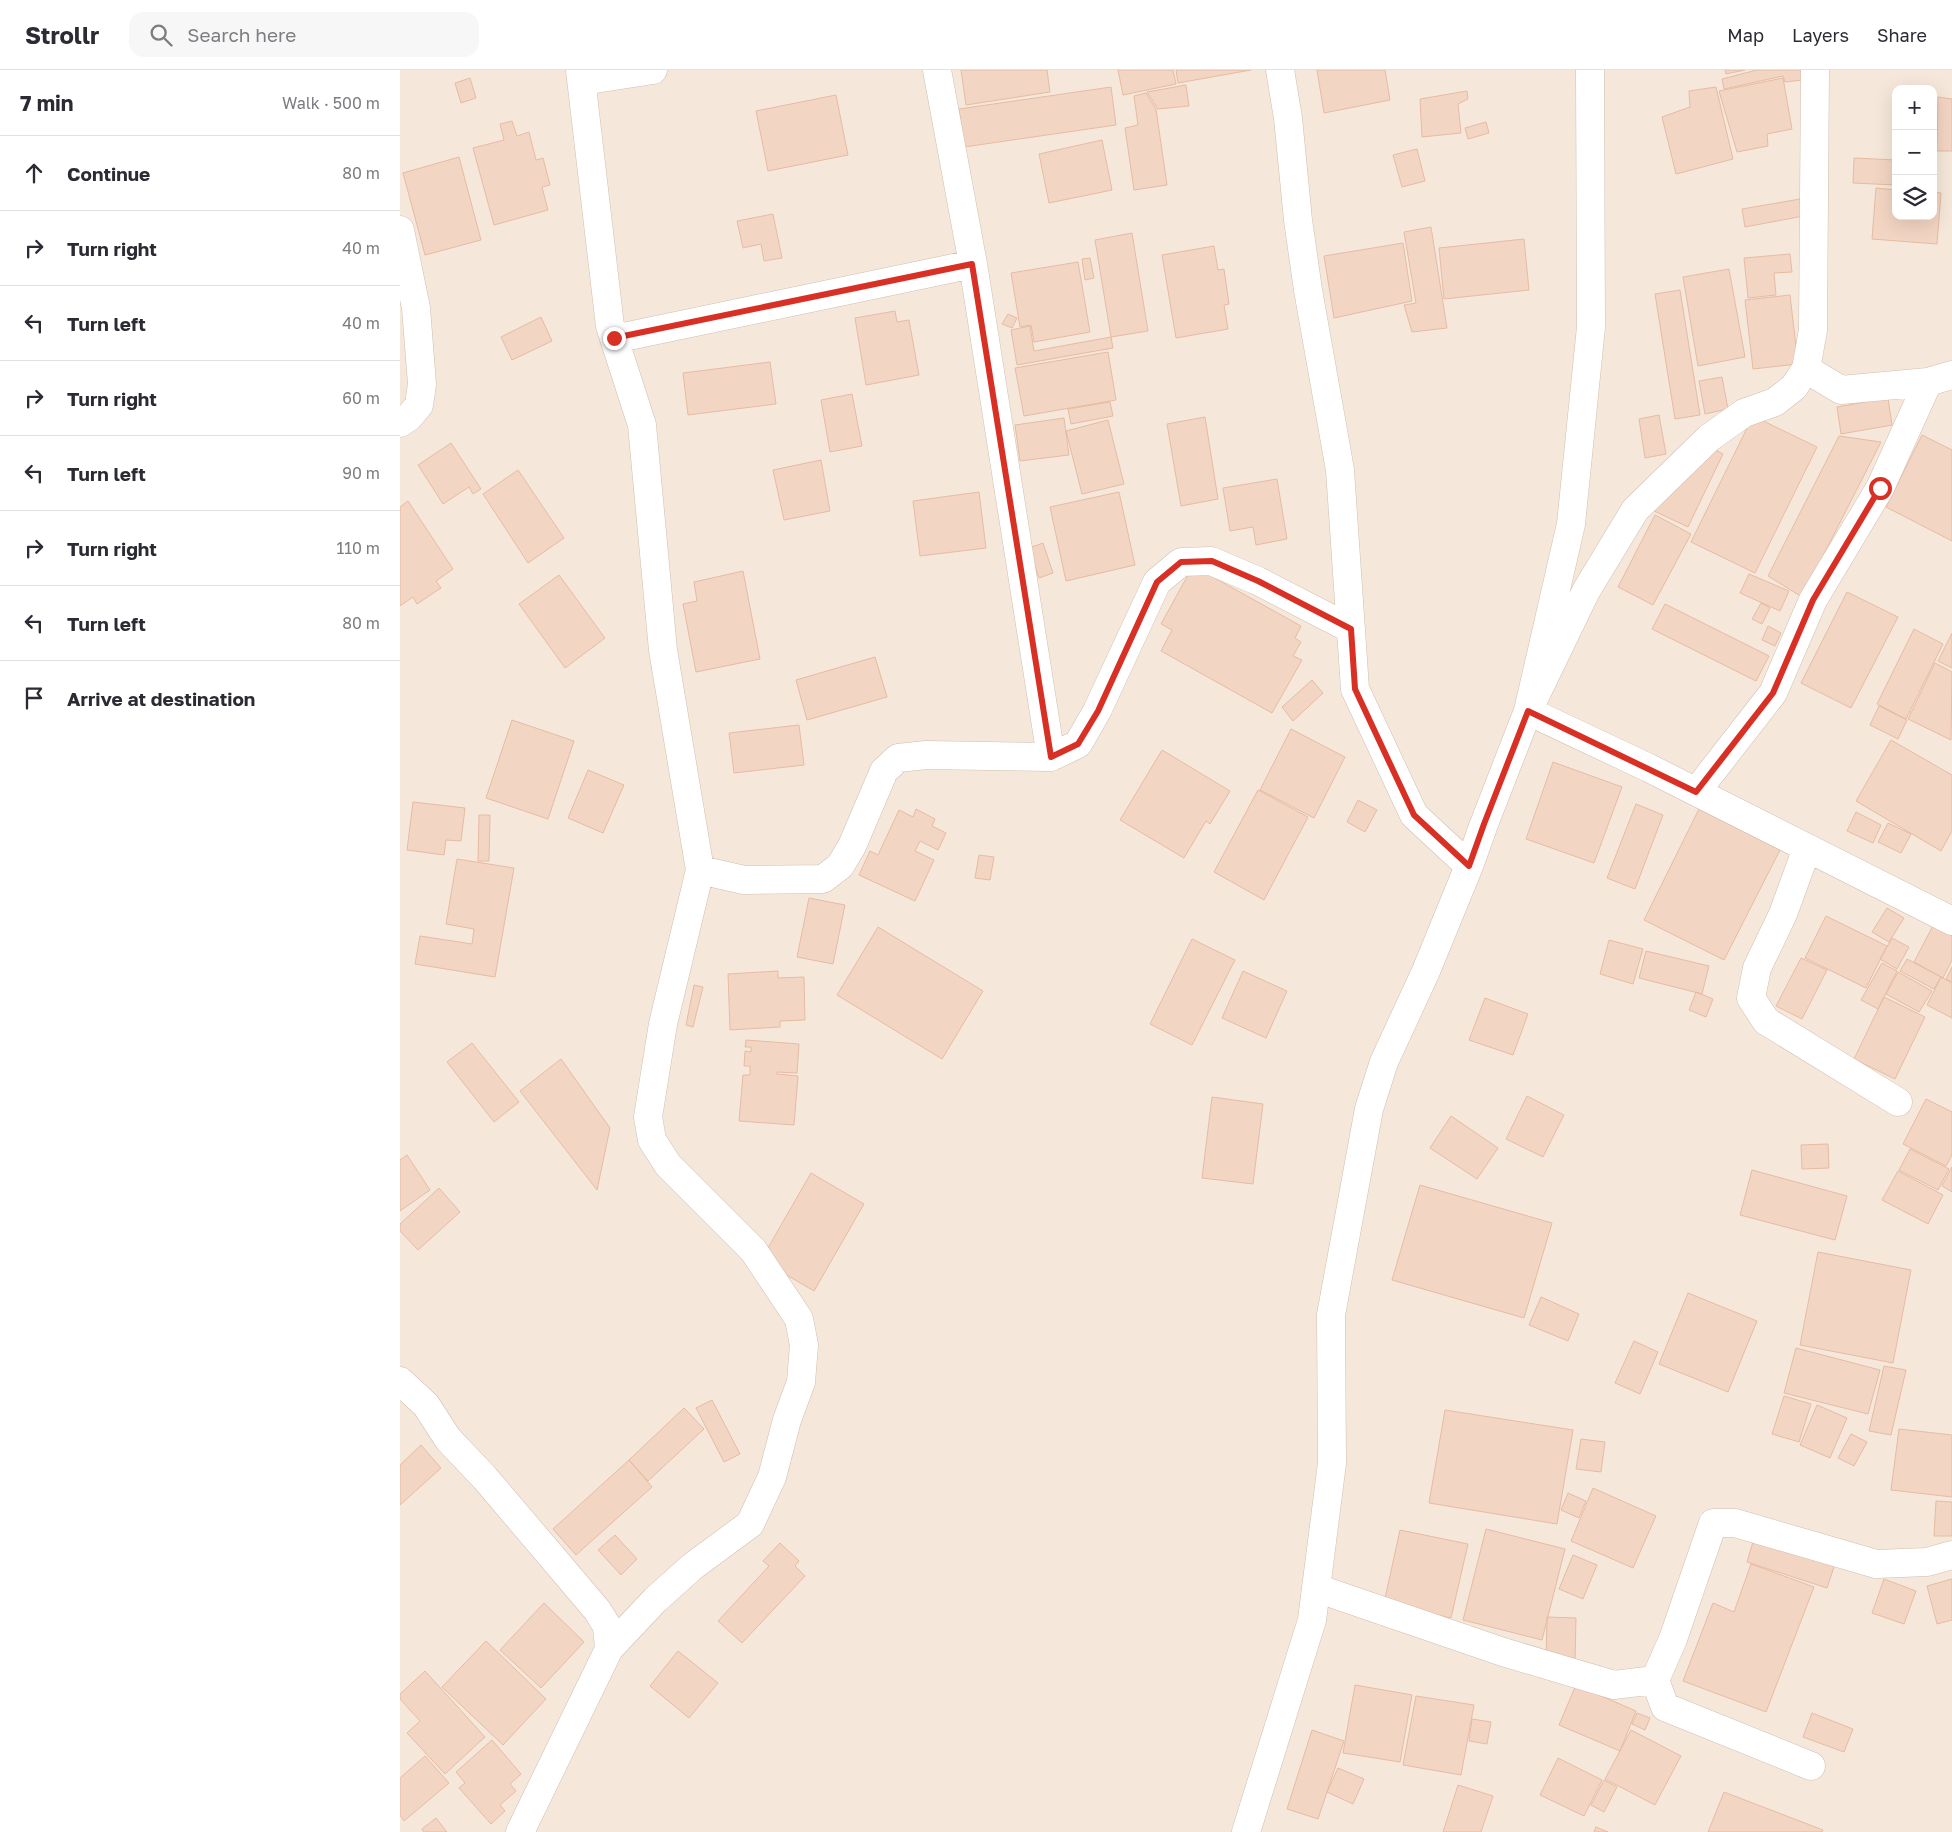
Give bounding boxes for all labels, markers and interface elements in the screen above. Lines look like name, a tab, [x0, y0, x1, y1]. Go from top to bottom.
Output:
search box	[129, 12, 479, 57]
text: Strollr	[25, 20, 99, 49]
icon: search	[147, 21, 175, 49]
text: Search here	[187, 23, 296, 46]
text: Map	[1727, 24, 1764, 46]
text: Layers	[1792, 24, 1849, 46]
text: Share	[1877, 24, 1927, 46]
map controls	[1892, 85, 1937, 220]
button: +	[1892, 85, 1937, 130]
text: 7 min	[20, 90, 74, 116]
text: Walk · 500 m	[282, 93, 380, 113]
button: −	[1892, 130, 1937, 175]
icon: ahead	[20, 159, 48, 187]
text: Continue	[67, 162, 150, 185]
text: 80 m	[342, 163, 380, 183]
button: layers	[1892, 175, 1937, 220]
icon: right	[20, 234, 48, 262]
text: Turn right	[67, 237, 157, 260]
text: 40 m	[342, 238, 380, 258]
icon: left	[20, 309, 48, 337]
text: Turn left	[67, 312, 146, 335]
text: 40 m	[342, 313, 380, 333]
route end	[603, 327, 626, 350]
icon: right	[20, 384, 48, 412]
text: Turn right	[67, 387, 157, 410]
text: 60 m	[342, 388, 380, 408]
icon: left	[20, 459, 48, 487]
text: Turn left	[67, 462, 146, 485]
text: 90 m	[342, 463, 380, 483]
route start	[1869, 477, 1892, 500]
icon: right	[20, 534, 48, 562]
text: Turn right	[67, 537, 157, 560]
text: 110 m	[336, 538, 380, 558]
icon: left	[20, 609, 48, 637]
text: Turn left	[67, 612, 146, 635]
text: 80 m	[342, 613, 380, 633]
icon: arrive	[20, 684, 48, 712]
text: Arrive at destination	[67, 687, 255, 710]

